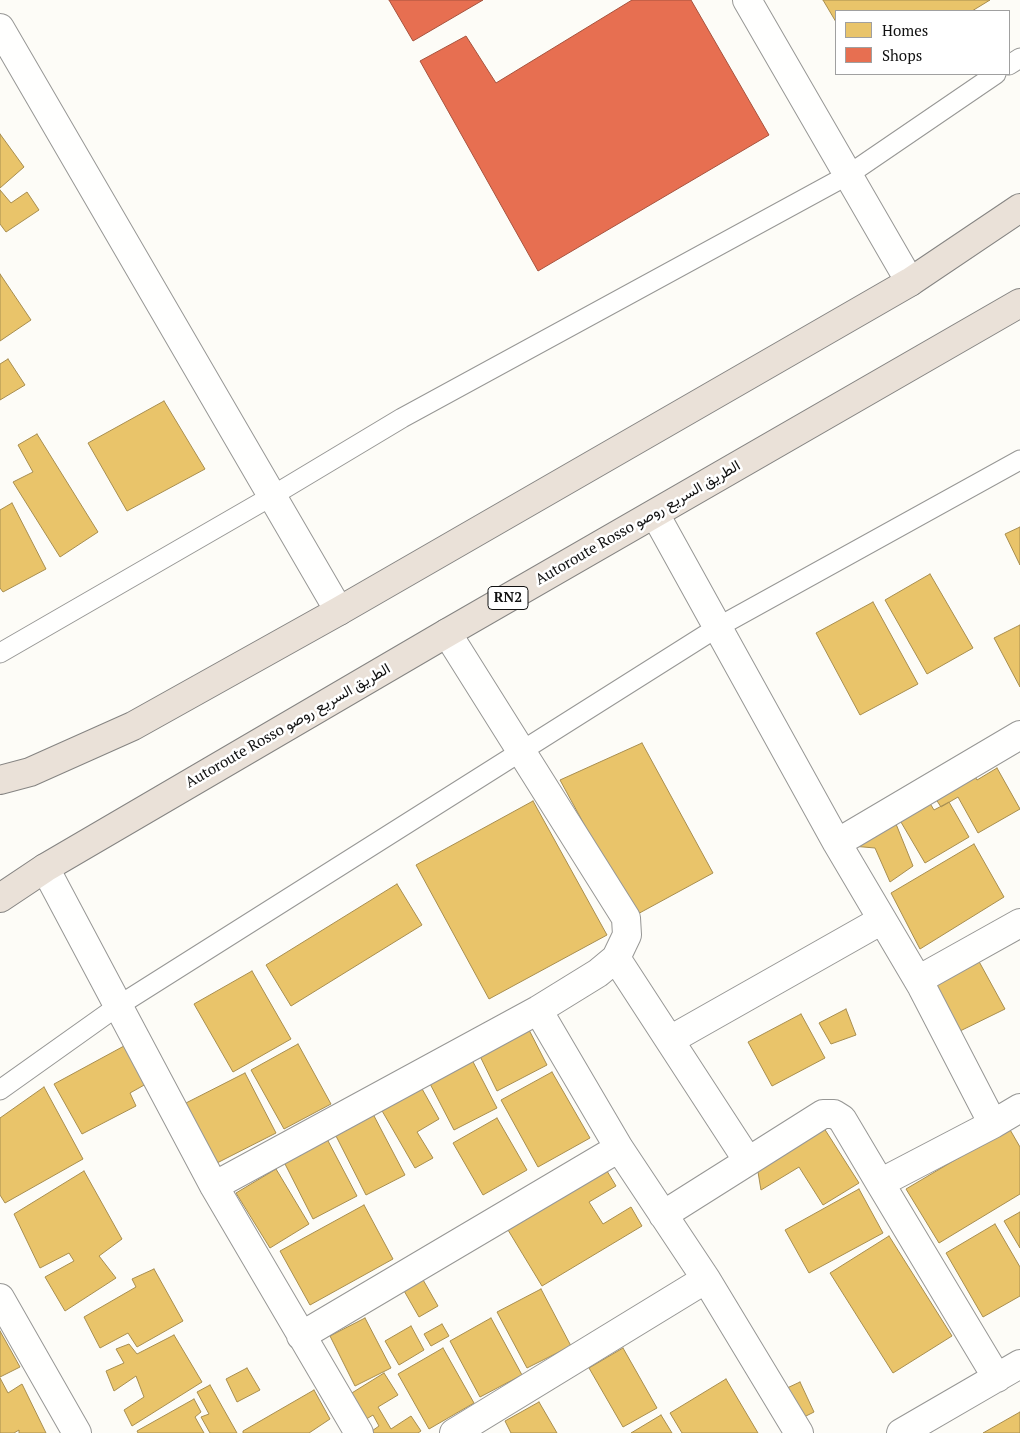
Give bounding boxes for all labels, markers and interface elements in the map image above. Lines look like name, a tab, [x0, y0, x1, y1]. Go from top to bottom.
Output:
legend	[835, 10, 1010, 75]
text: Homes	[882, 20, 928, 40]
text: Shops	[882, 45, 922, 65]
street label: Autoroute Rosso الطريق السريع روصو	[532, 457, 744, 589]
road number: RN2	[488, 586, 528, 610]
street label: Autoroute Rosso الطريق السريع روصو	[182, 660, 394, 792]

